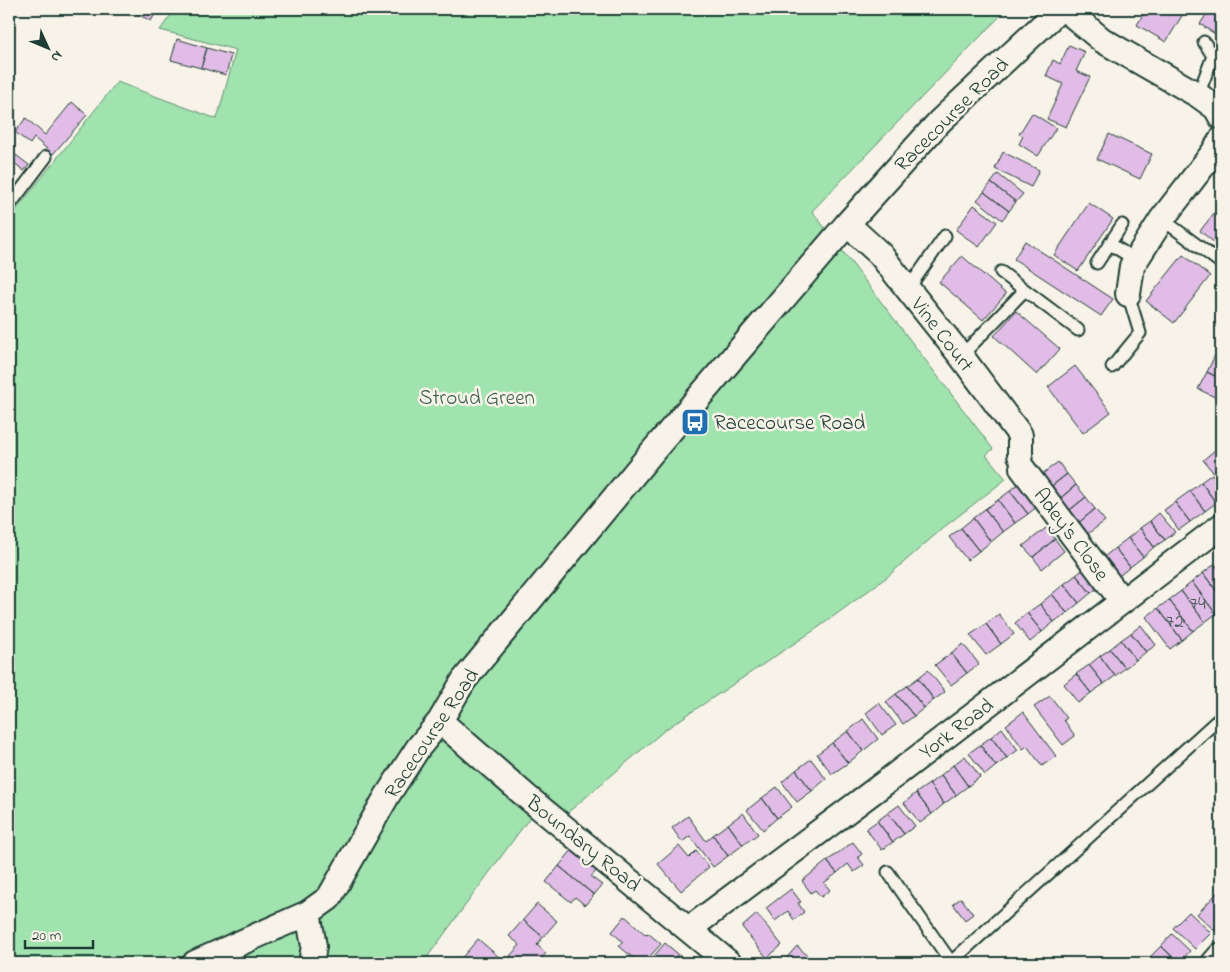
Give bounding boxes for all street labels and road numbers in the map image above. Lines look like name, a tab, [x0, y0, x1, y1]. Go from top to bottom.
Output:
street label: Racecourse Road	[888, 51, 1017, 180]
street label: Vine Court	[902, 291, 980, 379]
street label: Adey's Close	[1024, 482, 1116, 590]
street label: Racecourse Road	[378, 663, 488, 805]
street label: York Road	[914, 691, 1001, 768]
street label: Boundary Road	[517, 788, 647, 902]

